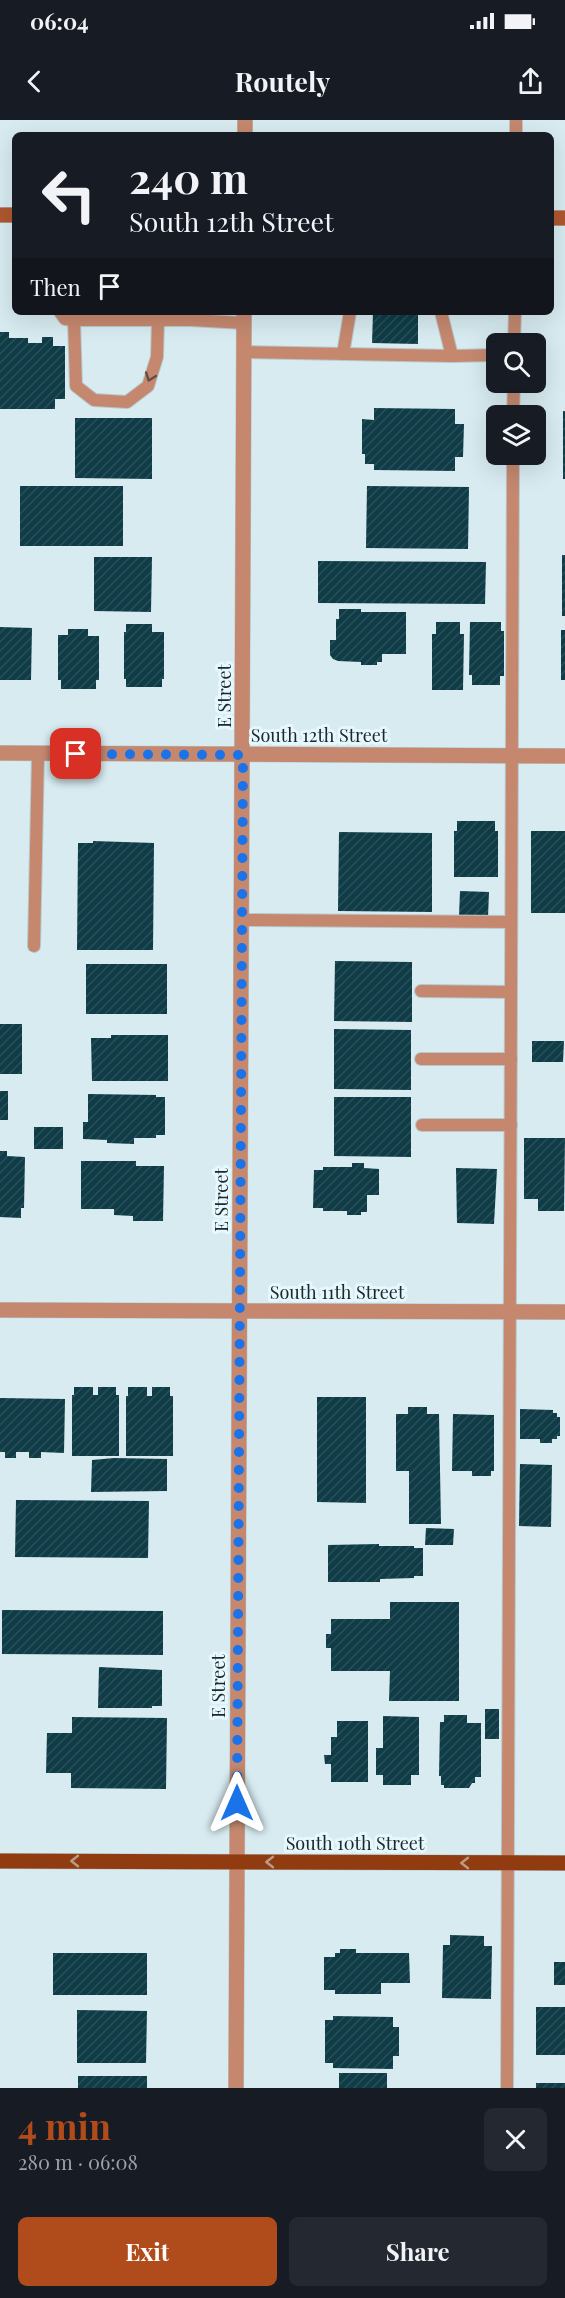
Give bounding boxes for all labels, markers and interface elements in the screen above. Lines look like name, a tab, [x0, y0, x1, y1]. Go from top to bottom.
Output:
text: 06:04	[30, 6, 89, 36]
text: Routely	[235, 63, 330, 99]
icon: back	[18, 65, 51, 98]
icon: share	[514, 65, 547, 98]
text: 240 m	[129, 149, 248, 205]
icon: left	[30, 156, 108, 234]
text: South 12th Street	[129, 203, 334, 239]
icon: arrive	[93, 270, 126, 303]
text: Then	[30, 272, 81, 302]
map controls	[486, 333, 546, 465]
button: search	[486, 333, 546, 393]
one-way arrow	[145, 372, 158, 382]
button: layers	[486, 405, 546, 465]
street label: E Street	[212, 663, 236, 728]
street label: South 12th Street	[251, 723, 388, 747]
pin	[50, 728, 101, 779]
icon: arrive	[59, 737, 92, 770]
street label: E Street	[209, 1167, 233, 1232]
street label: South 11th Street	[270, 1280, 405, 1304]
street label: E Street	[206, 1653, 230, 1718]
position arrow	[205, 1771, 269, 1835]
street label: South 10th Street	[286, 1831, 425, 1855]
one-way arrow	[70, 1855, 79, 1867]
one-way arrow	[265, 1856, 274, 1868]
one-way arrow	[460, 1857, 469, 1869]
text: 4 min	[18, 2101, 111, 2149]
button: close	[484, 2108, 547, 2171]
text: 280 m · 06:08	[18, 2148, 138, 2175]
button: Exit	[18, 2217, 277, 2286]
button: Share	[289, 2217, 547, 2286]

